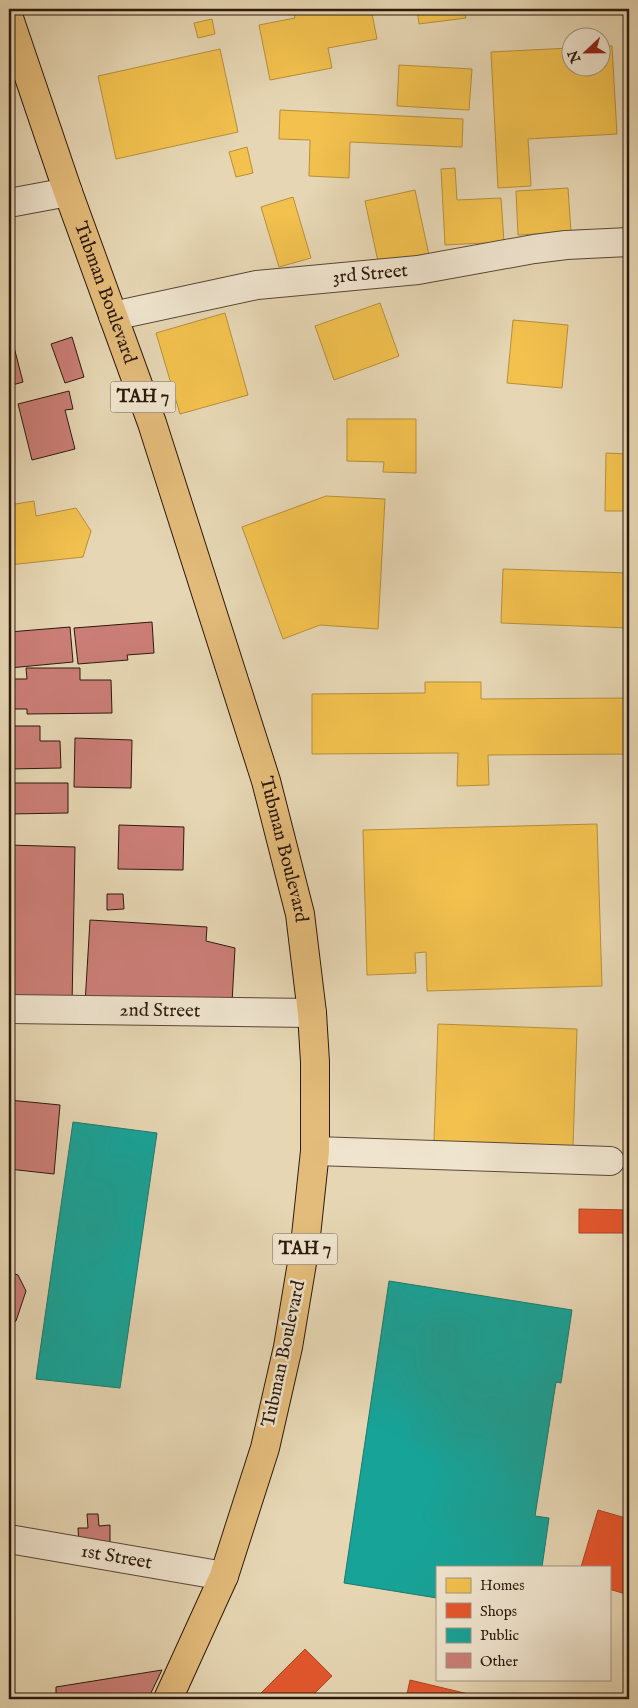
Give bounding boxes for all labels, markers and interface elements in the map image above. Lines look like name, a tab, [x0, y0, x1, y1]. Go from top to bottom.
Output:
north arrow	[560, 28, 610, 78]
text: N	[564, 48, 586, 66]
street label: Tubman Boulevard	[68, 218, 142, 368]
street label: 3rd Street	[331, 259, 409, 290]
road number: TAH 7	[110, 382, 176, 412]
street label: Tubman Boulevard	[253, 774, 313, 925]
street label: 2nd Street	[120, 998, 201, 1024]
road number: TAH 7	[272, 1234, 338, 1264]
street label: Tubman Boulevard	[257, 1278, 311, 1430]
street label: 1st Street	[79, 1540, 154, 1575]
legend	[436, 1566, 610, 1680]
text: Homes	[480, 1576, 524, 1595]
text: Shops	[480, 1602, 517, 1621]
text: Public	[480, 1626, 519, 1645]
text: Other	[480, 1652, 518, 1671]

